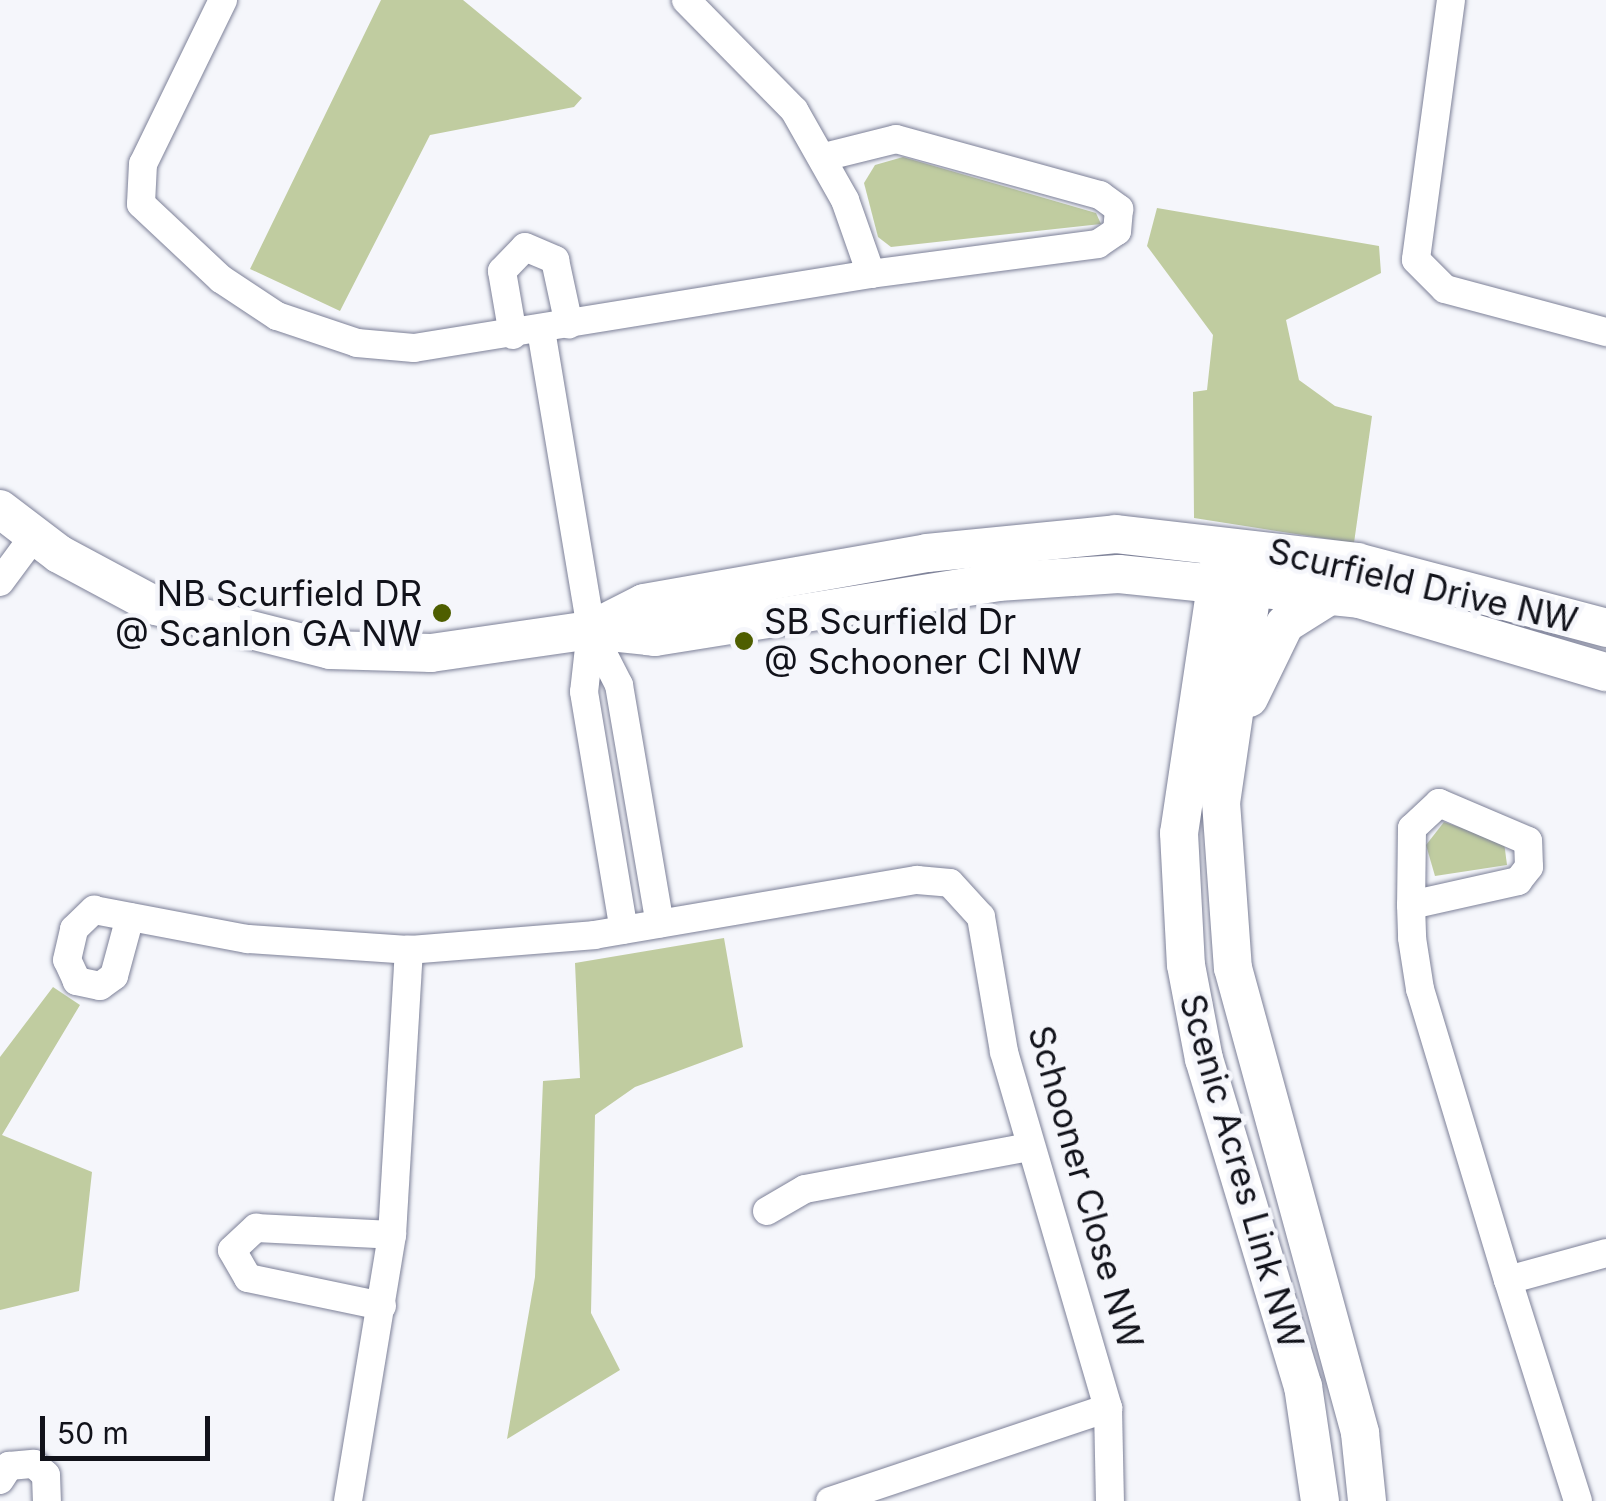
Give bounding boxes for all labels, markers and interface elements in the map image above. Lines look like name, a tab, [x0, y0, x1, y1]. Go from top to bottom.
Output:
street label: Scurfield Drive NW	[1264, 529, 1582, 641]
place label: NB Scurfield DR @ Scanlon GA NW	[115, 572, 422, 654]
place label: SB Scurfield Dr @ Schooner Cl NW	[764, 600, 1082, 682]
marker: NB Scurfield DR @ Scanlon GA NW	[431, 602, 453, 624]
marker: SB Scurfield Dr @ Schooner Cl NW	[733, 630, 755, 652]
street label: Scenic Acres Link NW	[1171, 989, 1313, 1353]
street label: Schooner Close NW	[1020, 1021, 1152, 1353]
scale bar	[45, 1396, 215, 1458]
text: 50 m	[57, 1415, 129, 1451]

